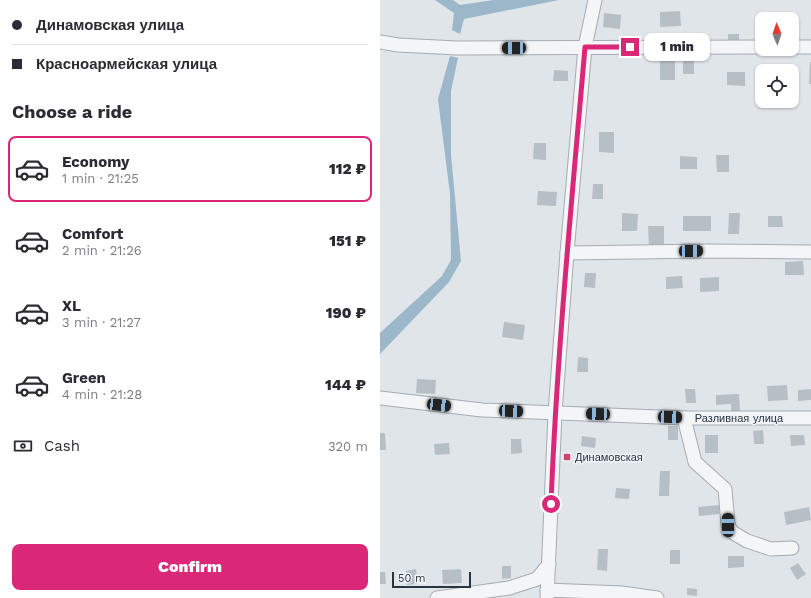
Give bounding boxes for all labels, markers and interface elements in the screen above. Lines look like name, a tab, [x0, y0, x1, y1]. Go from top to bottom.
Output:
north arrow	[755, 12, 799, 56]
map controls	[755, 12, 799, 108]
text: Динамовская улица	[36, 16, 184, 34]
callout: 1 min	[644, 33, 710, 61]
route end	[621, 38, 639, 56]
text: 1 min	[660, 39, 694, 54]
car	[502, 42, 526, 54]
text: Красноармейская улица	[36, 55, 217, 73]
button: locate	[755, 64, 799, 108]
text: Choose a ride	[12, 101, 132, 122]
icon: car	[14, 151, 50, 187]
text: Economy	[62, 153, 129, 171]
text: 112 ₽	[329, 160, 366, 178]
text: 1 min · 21:25	[62, 171, 139, 186]
icon: car	[14, 223, 50, 259]
text: Comfort	[62, 225, 123, 243]
text: 151 ₽	[329, 232, 366, 250]
text: 2 min · 21:26	[62, 243, 142, 258]
car	[679, 245, 703, 257]
icon: car	[14, 295, 50, 331]
text: XL	[62, 297, 81, 315]
text: 190 ₽	[326, 304, 366, 322]
text: 3 min · 21:27	[62, 315, 141, 330]
icon: car	[14, 367, 50, 403]
text: Green	[62, 369, 106, 387]
text: 144 ₽	[325, 376, 366, 394]
text: 4 min · 21:28	[62, 387, 142, 402]
car	[426, 398, 452, 412]
car	[499, 405, 523, 417]
car	[586, 408, 610, 420]
car	[658, 411, 682, 423]
street label: Разливная улица	[695, 412, 784, 425]
icon: cash	[12, 435, 34, 457]
text: Cash	[44, 437, 80, 455]
text: 320 m	[328, 439, 368, 454]
place label: Динамовская	[575, 451, 643, 464]
marker: Динамовская	[562, 452, 572, 462]
route start	[542, 495, 560, 513]
car	[722, 513, 734, 537]
button: Confirm	[12, 544, 368, 590]
scale bar	[392, 570, 471, 589]
text: 50 m	[398, 572, 425, 585]

